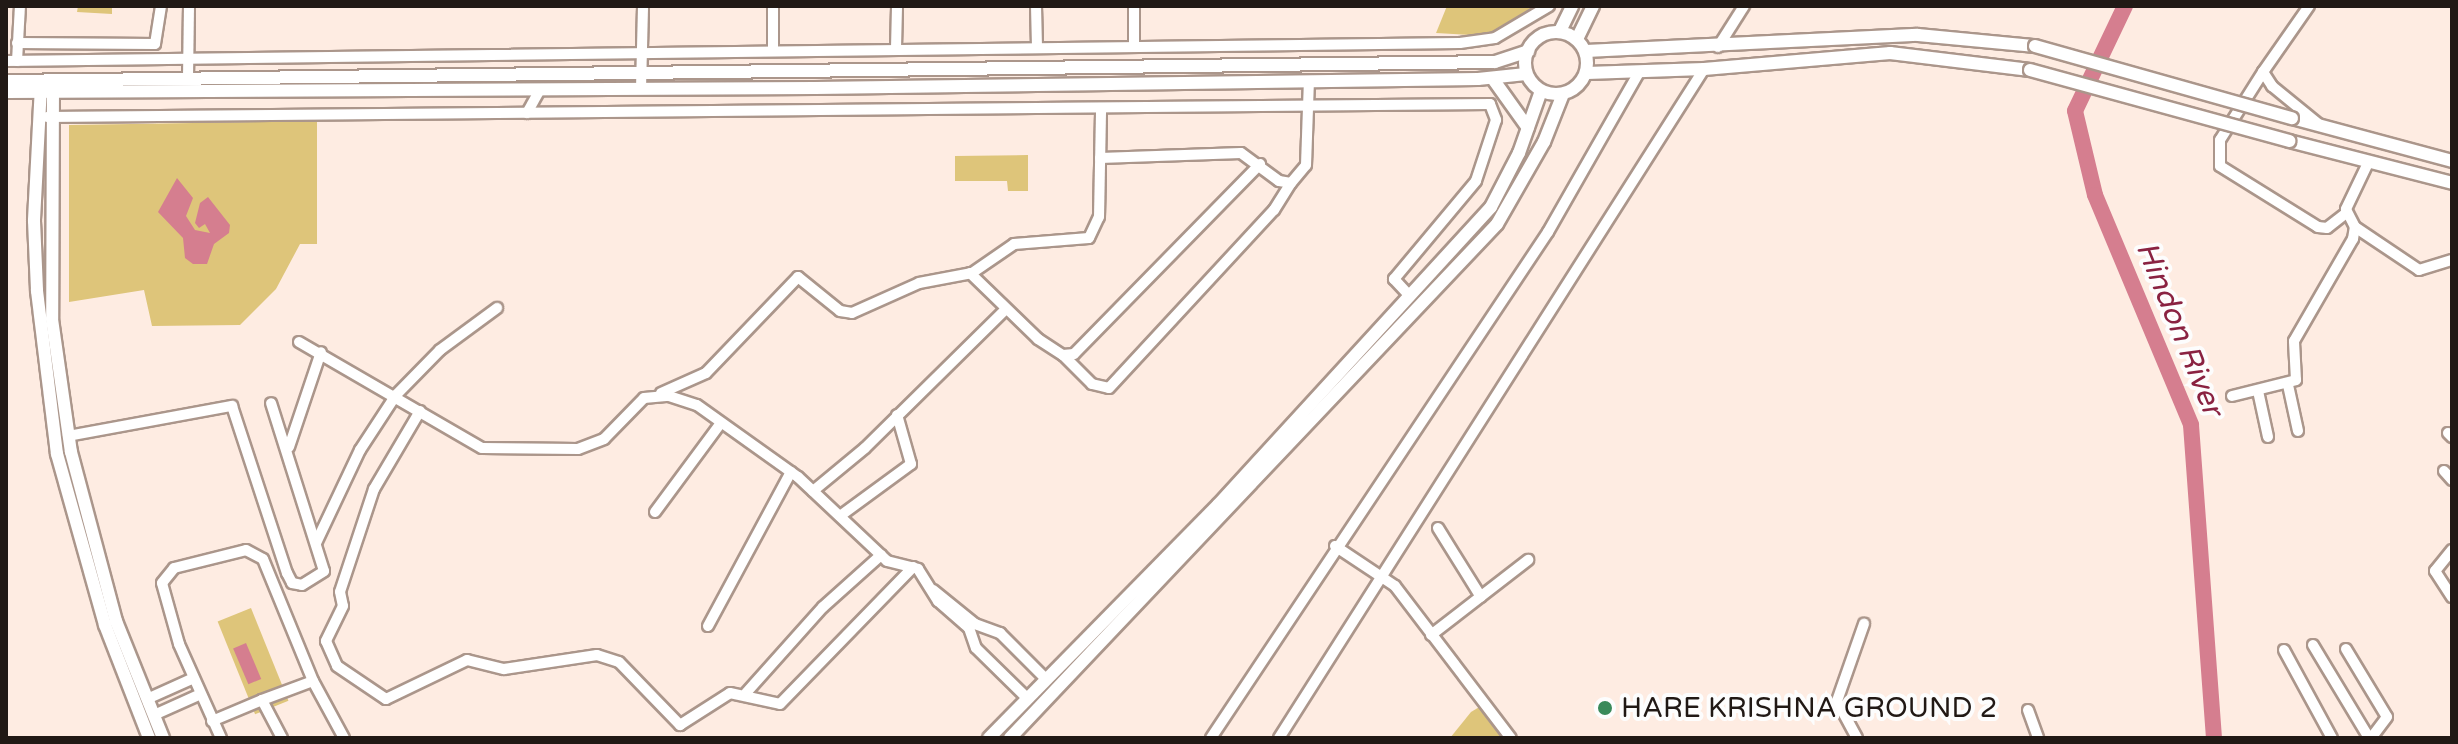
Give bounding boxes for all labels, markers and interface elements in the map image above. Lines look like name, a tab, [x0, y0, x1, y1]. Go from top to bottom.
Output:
water label: Hindon River	[2128, 237, 2230, 421]
place label: HARE KRISHNA GROUND 2	[1621, 691, 1997, 725]
marker: HARE KRISHNA GROUND 2	[1596, 699, 1614, 717]

